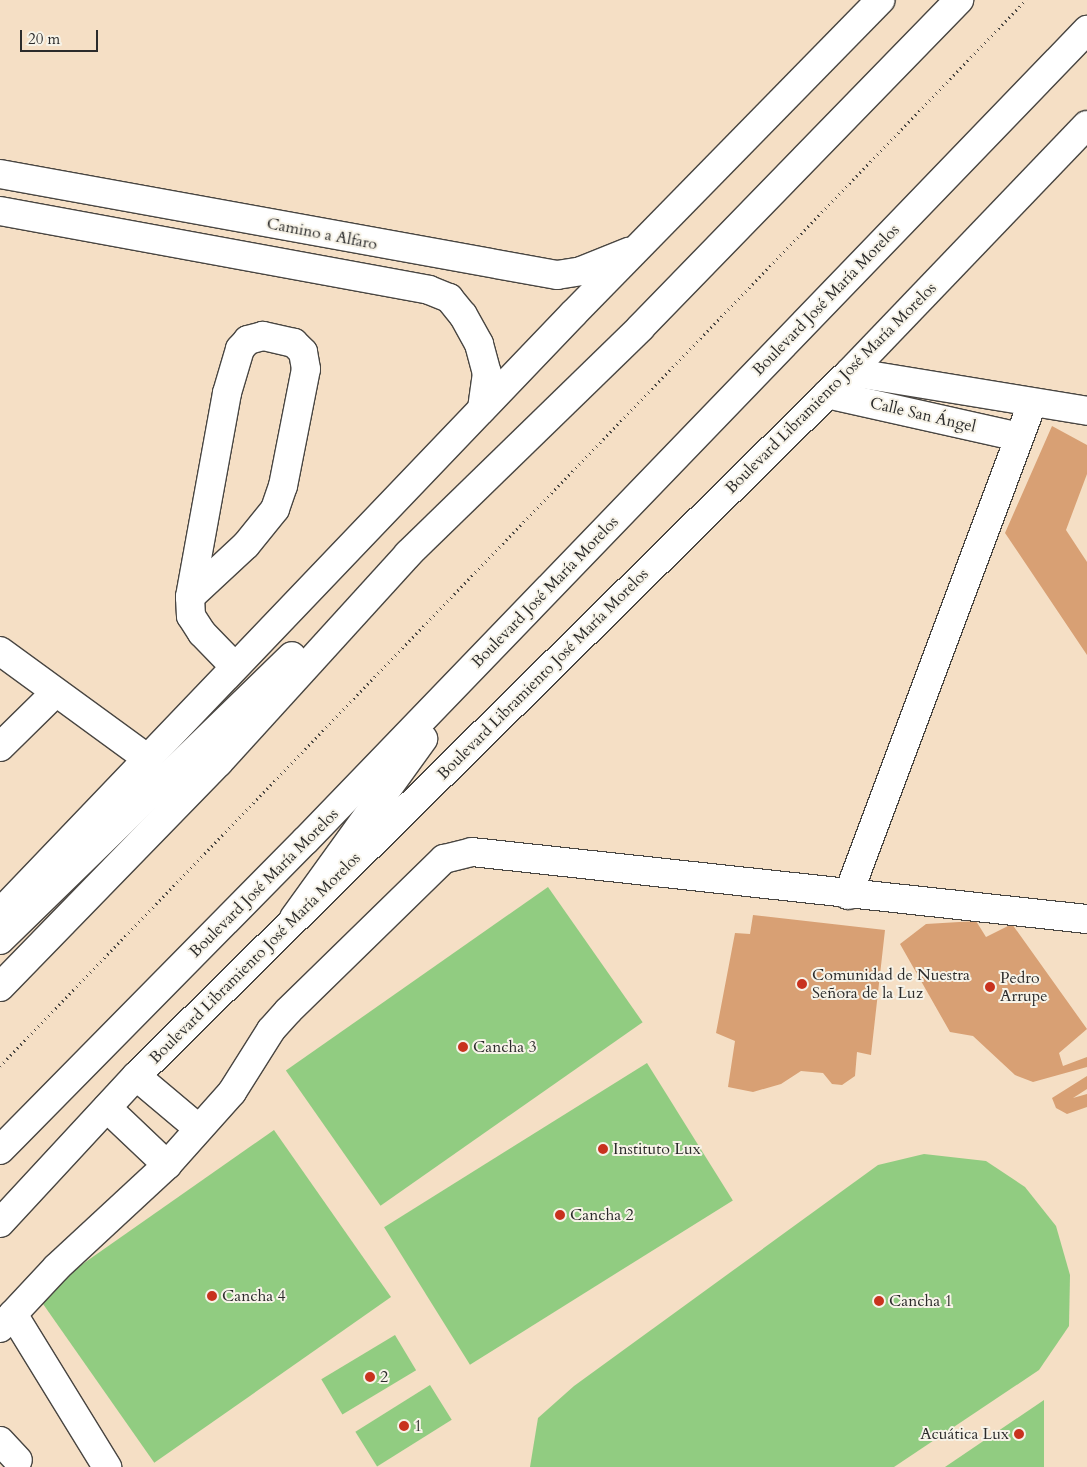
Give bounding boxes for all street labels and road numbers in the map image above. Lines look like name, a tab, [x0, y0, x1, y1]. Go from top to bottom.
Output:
street label: Camino a Alfaro	[265, 214, 379, 254]
street label: Boulevard José María Morelos	[749, 220, 903, 380]
street label: Boulevard Libramiento José María Morelos	[721, 278, 941, 498]
street label: Calle San Ángel	[868, 394, 978, 436]
street label: Boulevard José María Morelos	[468, 512, 622, 672]
street label: Boulevard Libramiento José María Morelos	[433, 564, 653, 784]
street label: Boulevard José María Morelos	[186, 805, 342, 961]
street label: Boulevard Libramiento José María Morelos	[145, 848, 365, 1068]

